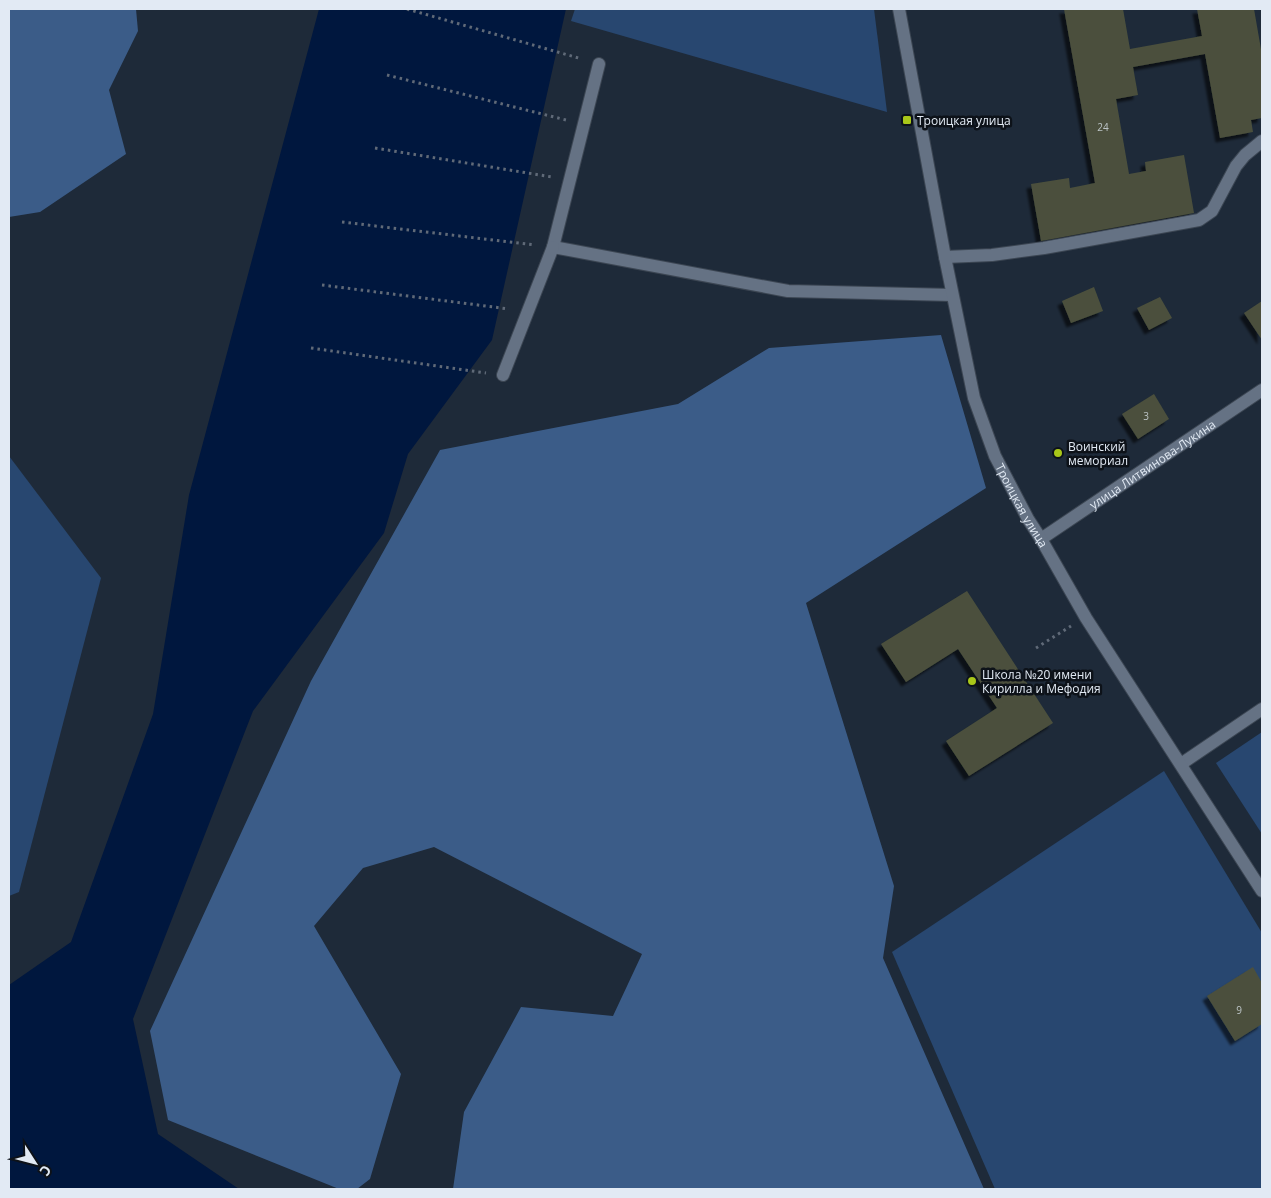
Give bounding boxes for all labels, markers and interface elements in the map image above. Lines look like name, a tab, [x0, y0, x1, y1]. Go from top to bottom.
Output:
place label: Троицкая улица	[917, 112, 1011, 129]
marker: Троицкая улица	[901, 114, 913, 126]
house number: 24	[1097, 120, 1109, 134]
house number: 3	[1143, 409, 1149, 423]
street label: улица Литвинова-Лукина	[1086, 415, 1219, 513]
place label: Воинский мемориал	[1068, 438, 1128, 469]
marker: Воинский мемориал	[1052, 447, 1064, 459]
street label: Троицкая улица	[992, 460, 1052, 550]
place label: Школа №20 имени Кирилла и Мефодия	[982, 666, 1101, 697]
marker: Школа №20 имени Кирилла и Мефодия	[966, 675, 978, 687]
house number: 9	[1236, 1003, 1242, 1017]
north arrow	[10, 1138, 60, 1188]
text: С	[36, 1162, 56, 1180]

